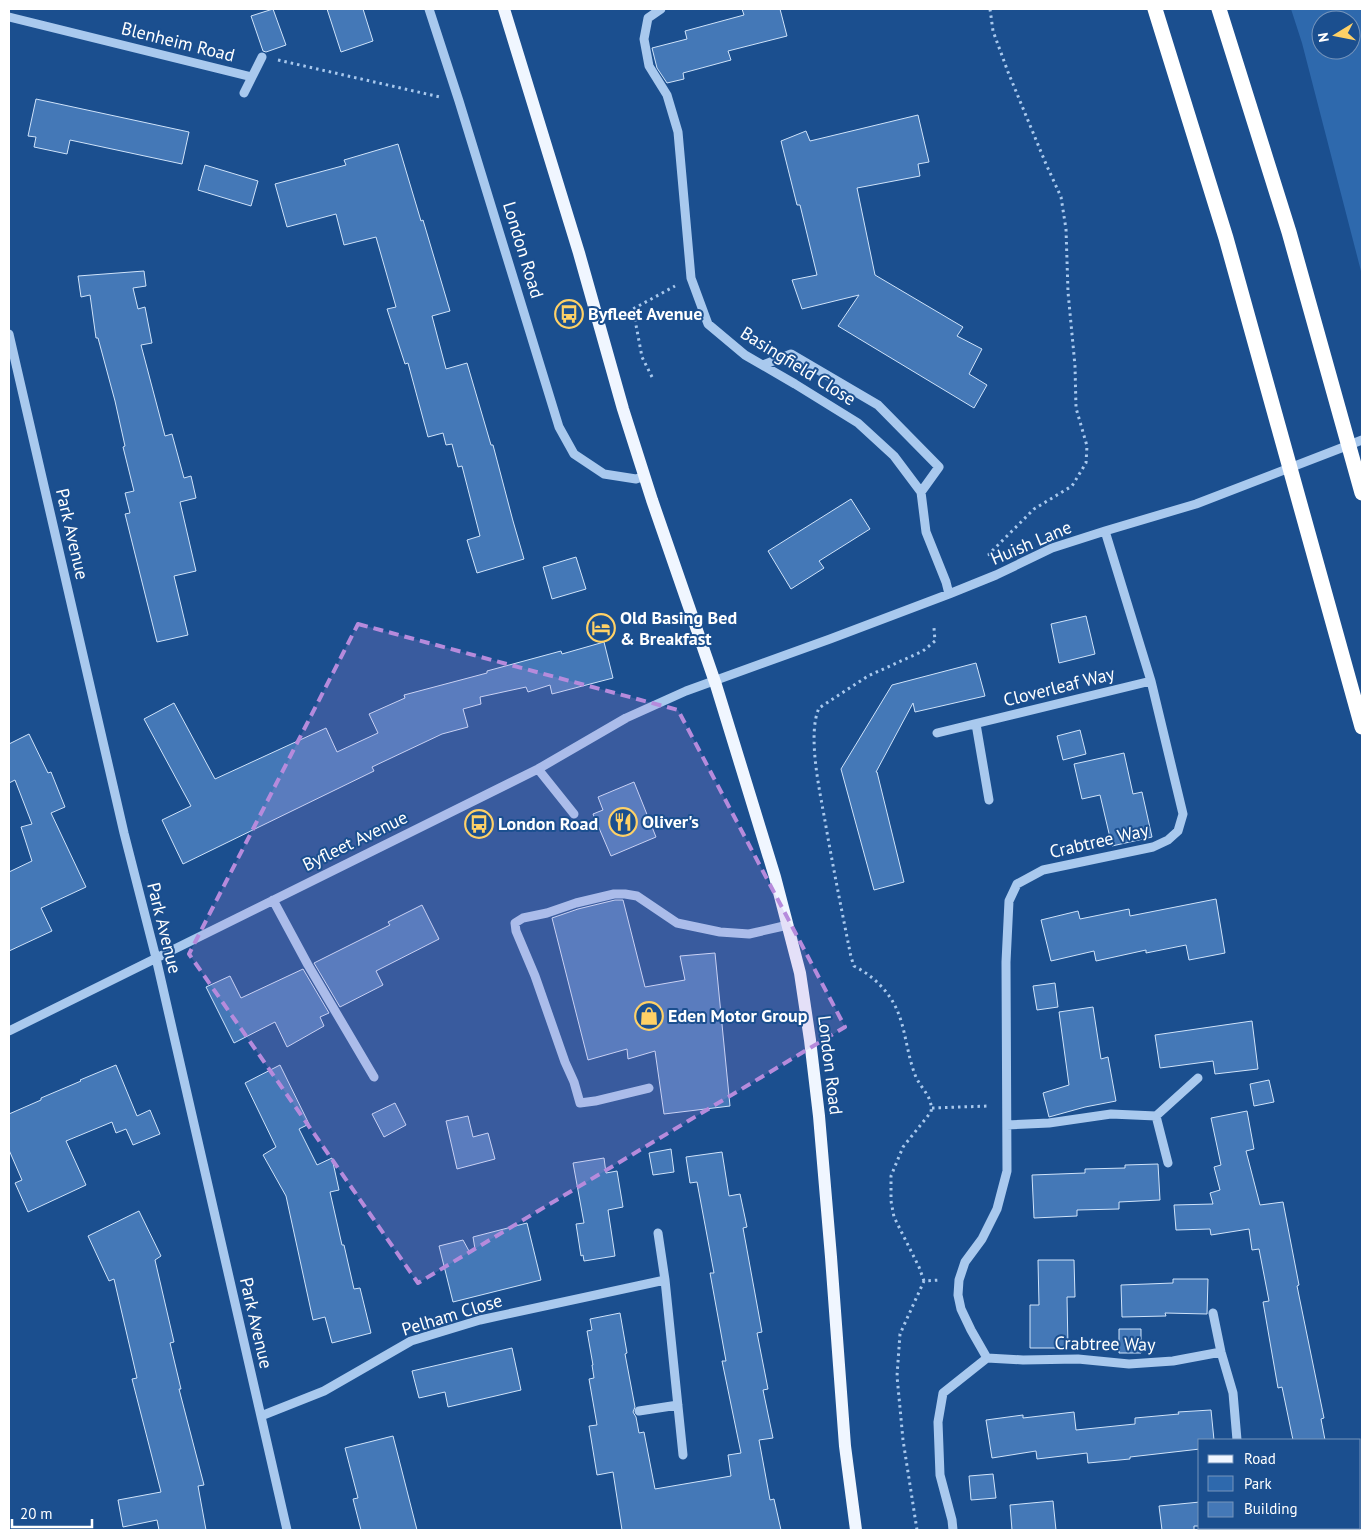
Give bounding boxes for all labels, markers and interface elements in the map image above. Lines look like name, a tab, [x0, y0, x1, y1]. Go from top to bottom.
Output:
north arrow	[1311, 10, 1361, 60]
street label: Blenheim Road	[119, 16, 237, 67]
text: N	[1314, 31, 1333, 43]
street label: London Road	[498, 199, 549, 301]
bus stop icon: Byfleet Avenue	[554, 299, 584, 329]
place label: Byfleet Avenue	[588, 302, 702, 325]
street label: Basingfield Close	[736, 321, 860, 410]
street label: Park Avenue	[51, 486, 94, 582]
street label: Huish Lane	[987, 515, 1075, 570]
place label: Old Basing Bed & Breakfast	[620, 606, 737, 650]
hotel icon: Old Basing Bed & Breakfast	[586, 613, 616, 643]
street label: Cloverleaf Way	[1001, 661, 1117, 711]
street label: Byfleet Avenue	[298, 805, 411, 876]
restaurant icon: Oliver's	[608, 807, 638, 837]
bus stop icon: London Road	[464, 809, 494, 839]
place label: Oliver's	[642, 810, 699, 833]
place label: London Road	[498, 812, 598, 835]
street label: Crabtree Way	[1047, 818, 1151, 863]
street label: Park Avenue	[142, 880, 187, 976]
shop icon: Eden Motor Group	[634, 1001, 664, 1031]
place label: Eden Motor Group	[668, 1004, 808, 1027]
street label: London Road	[813, 1014, 848, 1116]
street label: Park Avenue	[235, 1275, 278, 1371]
street label: Pelham Close	[399, 1288, 505, 1341]
street label: Crabtree Way	[1054, 1331, 1156, 1356]
legend	[1198, 1439, 1361, 1529]
text: Road	[1244, 1449, 1276, 1468]
text: Park	[1244, 1474, 1272, 1493]
scale bar	[12, 1496, 92, 1528]
text: Building	[1244, 1499, 1298, 1518]
text: 20 m	[20, 1504, 53, 1523]

